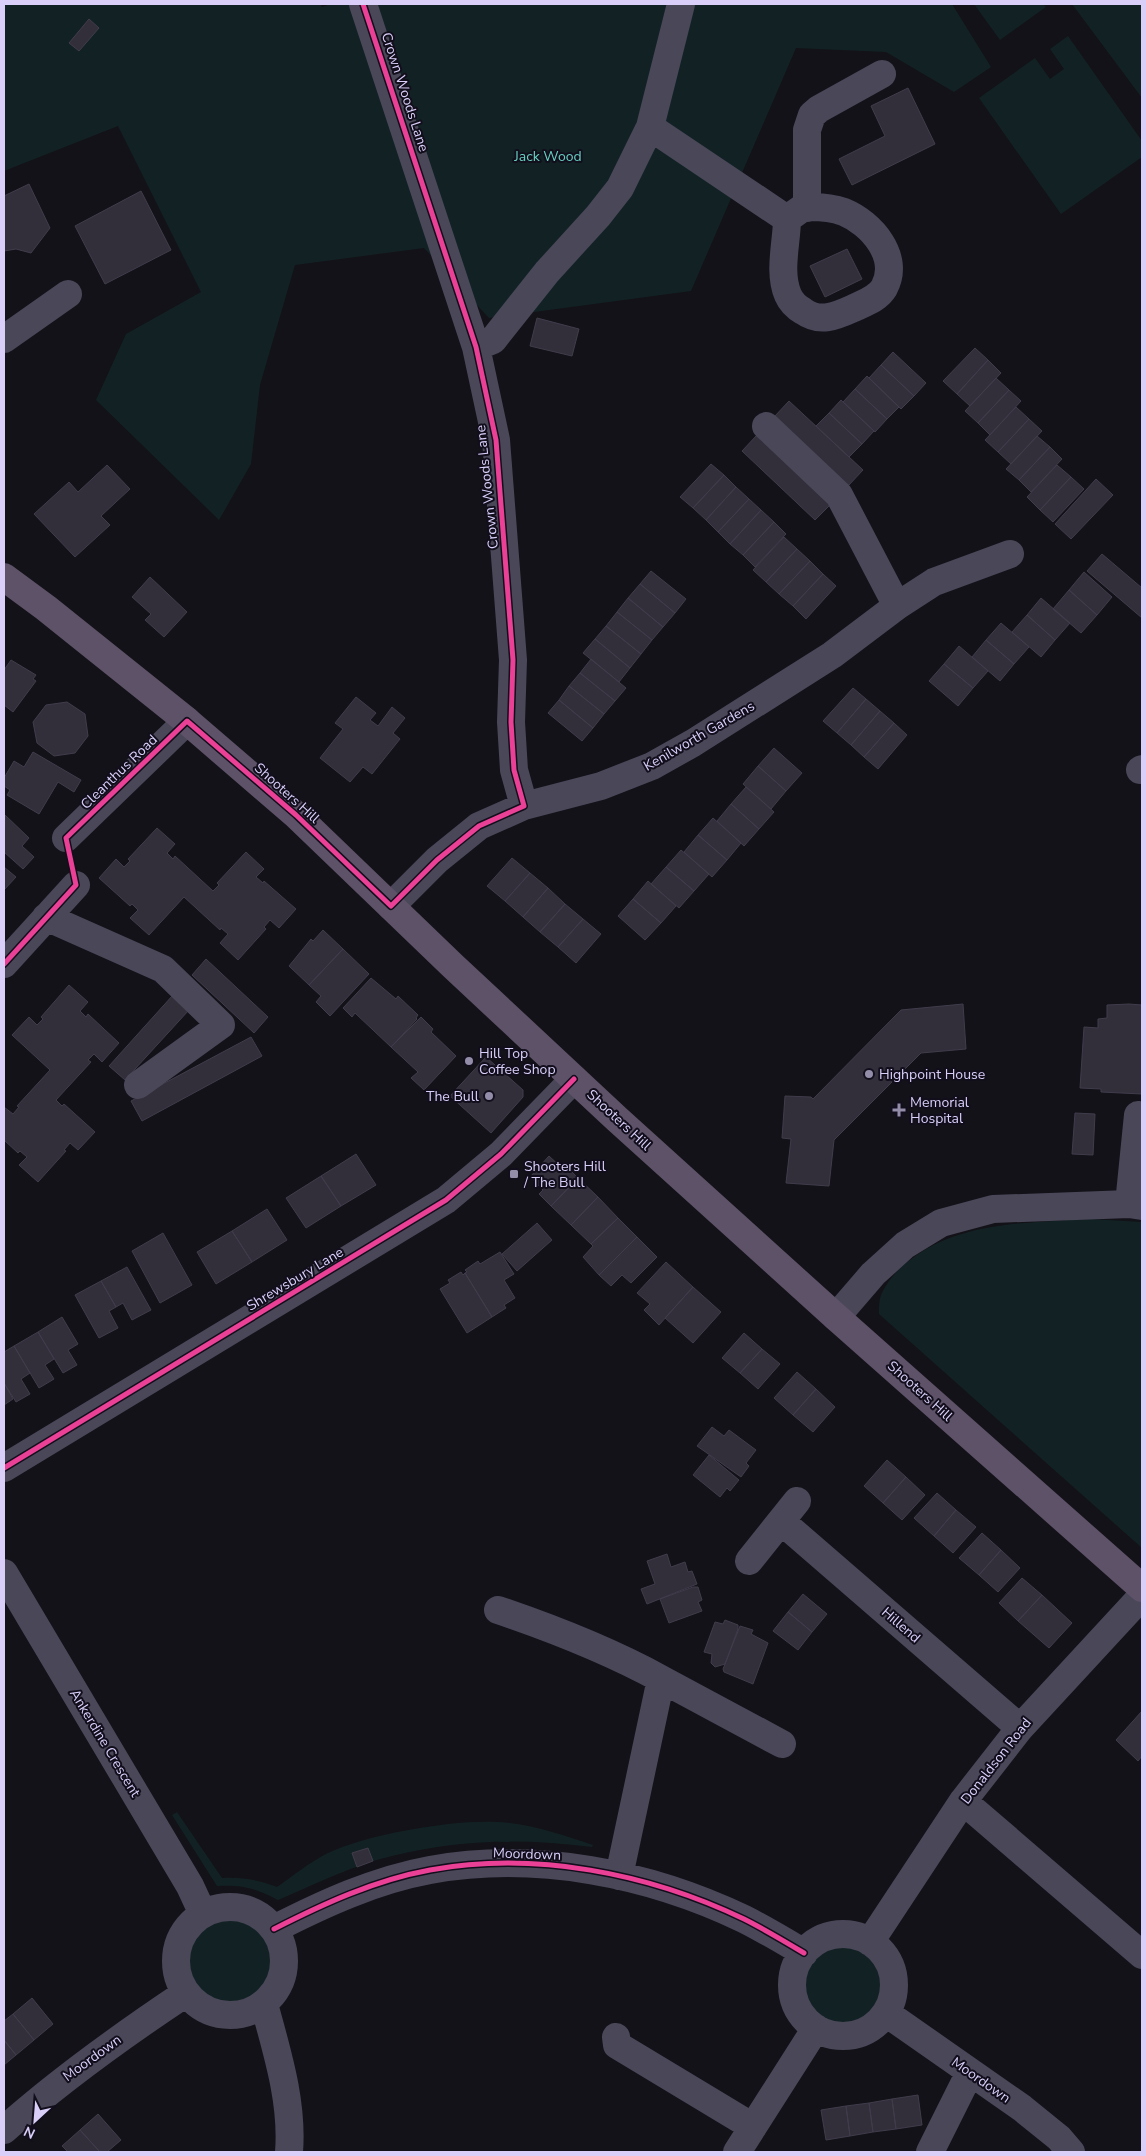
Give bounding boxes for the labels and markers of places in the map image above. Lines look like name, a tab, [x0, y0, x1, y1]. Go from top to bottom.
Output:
place label: Hill Top Coffee Shop	[479, 1044, 556, 1079]
marker: Hill Top Coffee Shop	[463, 1055, 475, 1067]
place label: Highpoint House	[879, 1065, 985, 1084]
marker: Highpoint House	[863, 1068, 875, 1080]
place label: The Bull	[426, 1087, 480, 1106]
marker: The Bull	[483, 1090, 495, 1102]
place label: Memorial Hospital	[910, 1093, 970, 1128]
marker: Memorial Hospital	[892, 1103, 906, 1117]
place label: Shooters Hill / The Bull	[523, 1157, 607, 1192]
marker: Shooters Hill / The Bull	[508, 1168, 520, 1180]

